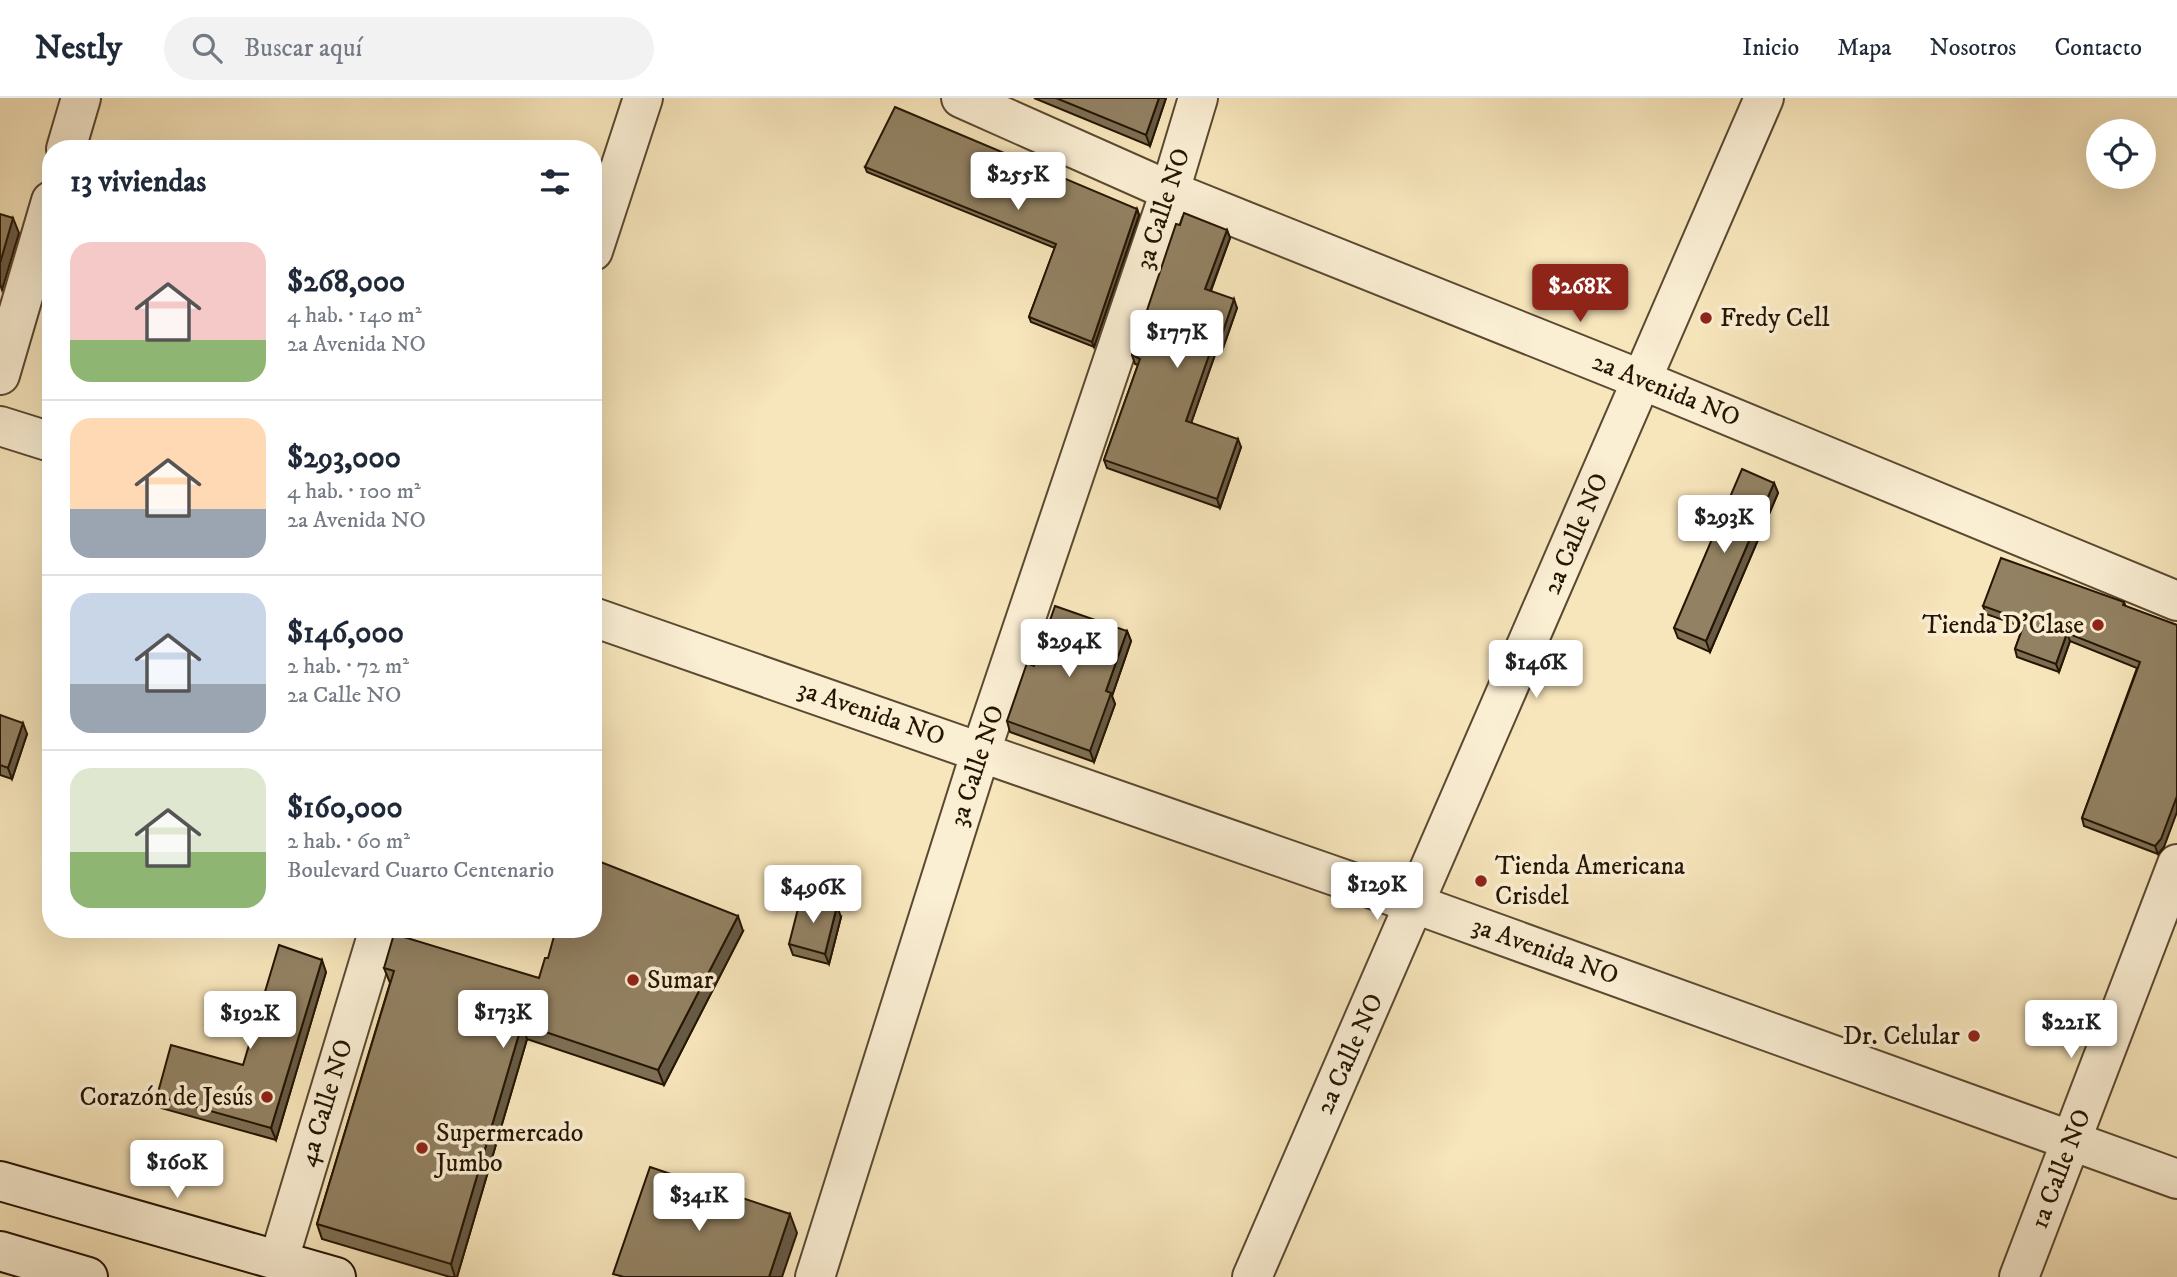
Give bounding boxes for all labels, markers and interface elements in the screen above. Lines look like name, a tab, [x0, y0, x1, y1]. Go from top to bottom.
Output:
search box	[164, 17, 654, 80]
text: Nestly	[35, 28, 122, 69]
icon: search	[188, 29, 226, 67]
text: Buscar aquí	[244, 32, 362, 65]
text: Inicio	[1742, 33, 1799, 63]
text: Mapa	[1837, 33, 1892, 63]
text: Nosotros	[1930, 33, 2016, 63]
text: Contacto	[2054, 33, 2142, 63]
map controls	[2086, 119, 2156, 189]
button: locate	[2086, 119, 2156, 189]
street label: 3a Calle NO	[1128, 144, 1198, 274]
pin: $255K	[969, 152, 1067, 212]
text: $255K	[987, 160, 1049, 189]
icon: filters	[536, 163, 574, 201]
text: 13 viviendas	[70, 164, 206, 201]
text: $268,000	[287, 264, 405, 301]
pin: $268K	[1531, 264, 1629, 324]
icon: home	[126, 270, 210, 354]
text: $268K	[1548, 272, 1612, 301]
text: 4 hab. · 140 m²	[287, 301, 422, 330]
place label: Fredy Cell	[1720, 302, 1830, 335]
pin: $177K	[1128, 310, 1226, 370]
marker: Fredy Cell	[1698, 310, 1714, 326]
text: $177K	[1146, 318, 1208, 347]
text: 2a Avenida NO	[287, 330, 426, 359]
street label: 2a Avenida NO	[1587, 345, 1745, 435]
text: $293,000	[287, 440, 401, 477]
icon: home	[126, 446, 210, 530]
street label: 2a Calle NO	[1536, 468, 1616, 600]
text: 4 hab. · 100 m²	[287, 477, 421, 506]
pin: $293K	[1675, 496, 1773, 555]
text: $293K	[1694, 503, 1754, 532]
text: 2a Avenida NO	[287, 506, 426, 535]
place label: Tienda D'Clase	[1922, 609, 2084, 642]
text: $146,000	[287, 615, 404, 652]
marker: Tienda D'Clase	[2090, 617, 2106, 633]
pin: $294K	[1020, 620, 1118, 679]
icon: home	[126, 621, 210, 705]
text: $294K	[1037, 627, 1101, 656]
pin: $146K	[1487, 640, 1585, 700]
text: $146K	[1505, 648, 1567, 677]
text: 2 hab. · 72 m²	[287, 652, 409, 681]
street label: 3a Avenida NO	[793, 672, 949, 754]
text: 2a Calle NO	[287, 681, 401, 710]
street label: 3a Calle NO	[942, 701, 1012, 831]
text: $160,000	[287, 790, 403, 827]
icon: home	[126, 796, 210, 880]
text: 2 hab. · 60 m²	[287, 827, 410, 856]
place label: Tienda Americana Crisdel	[1495, 850, 1685, 913]
text: Boulevard Cuarto Centenario	[287, 856, 554, 885]
pin: $129K	[1328, 862, 1426, 922]
pin: $496K	[764, 866, 862, 925]
text: $129K	[1347, 870, 1407, 899]
text: $496K	[780, 873, 846, 902]
marker: Tienda Americana Crisdel	[1473, 873, 1489, 889]
street label: 3a Avenida NO	[1467, 909, 1623, 993]
place label: Sumar	[647, 964, 714, 997]
marker: Sumar	[625, 972, 641, 988]
street label: 2a Calle NO	[1309, 988, 1391, 1120]
pin: $173K	[454, 990, 552, 1050]
pin: $192K	[201, 992, 299, 1051]
text: $173K	[474, 998, 532, 1027]
text: $192K	[220, 999, 280, 1028]
pin: $221K	[2022, 1000, 2120, 1060]
text: $221K	[2041, 1008, 2101, 1037]
place label: Dr. Celular	[1843, 1020, 1960, 1053]
marker: Dr. Celular	[1966, 1028, 1982, 1044]
street label: 4a Calle NO	[291, 1035, 361, 1171]
place label: Corazón de Jesús	[79, 1081, 253, 1114]
marker: Corazón de Jesús	[259, 1089, 275, 1105]
street label: 1a Calle NO	[2023, 1104, 2099, 1234]
place label: Supermercado Jumbo	[434, 1117, 583, 1180]
pin: $160K	[128, 1140, 226, 1200]
marker: Supermercado Jumbo	[414, 1140, 430, 1156]
text: $160K	[146, 1148, 208, 1177]
pin: $341K	[650, 1174, 748, 1233]
text: $341K	[670, 1181, 728, 1210]

